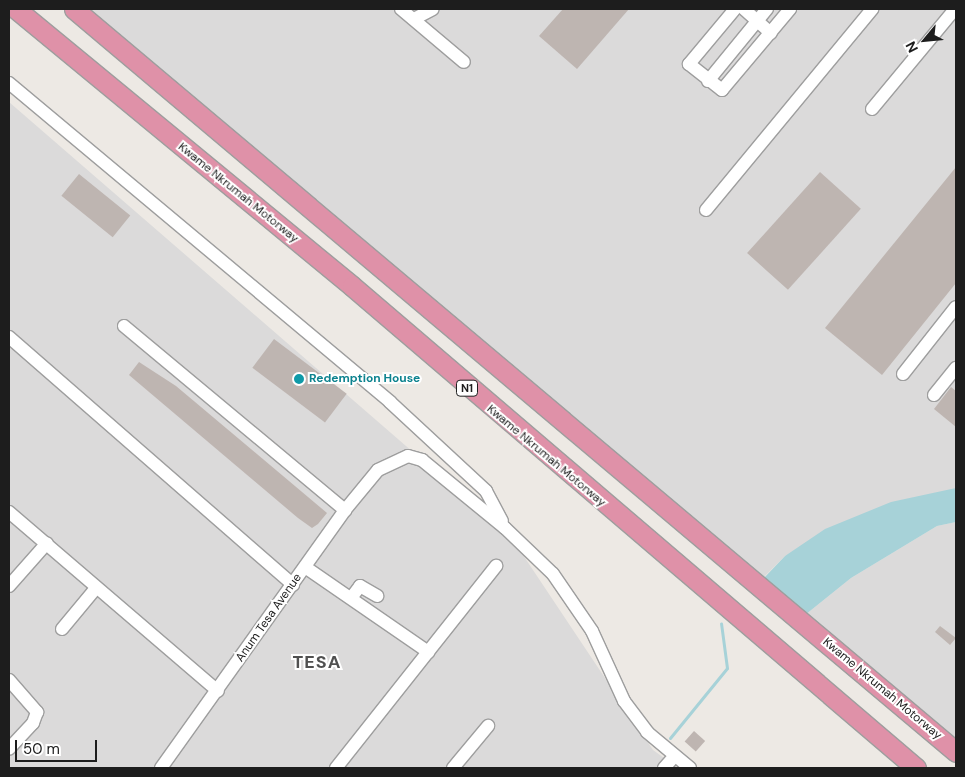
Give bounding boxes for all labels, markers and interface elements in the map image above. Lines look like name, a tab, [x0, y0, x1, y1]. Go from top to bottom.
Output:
north arrow	[900, 15, 950, 65]
text: N	[901, 38, 922, 56]
street label: Kwame Nkrumah Motorway	[175, 140, 301, 246]
place label: Redemption House	[309, 372, 420, 386]
marker: Redemption House	[293, 373, 305, 385]
road number: N1	[456, 379, 478, 396]
street label: Kwame Nkrumah Motorway	[484, 402, 608, 510]
street label: Anum Tesa Avenue	[233, 571, 305, 665]
street label: Kwame Nkrumah Motorway	[820, 635, 944, 743]
district label: TESA	[292, 651, 342, 673]
scale bar	[18, 730, 100, 762]
text: 50 m	[23, 739, 60, 759]

